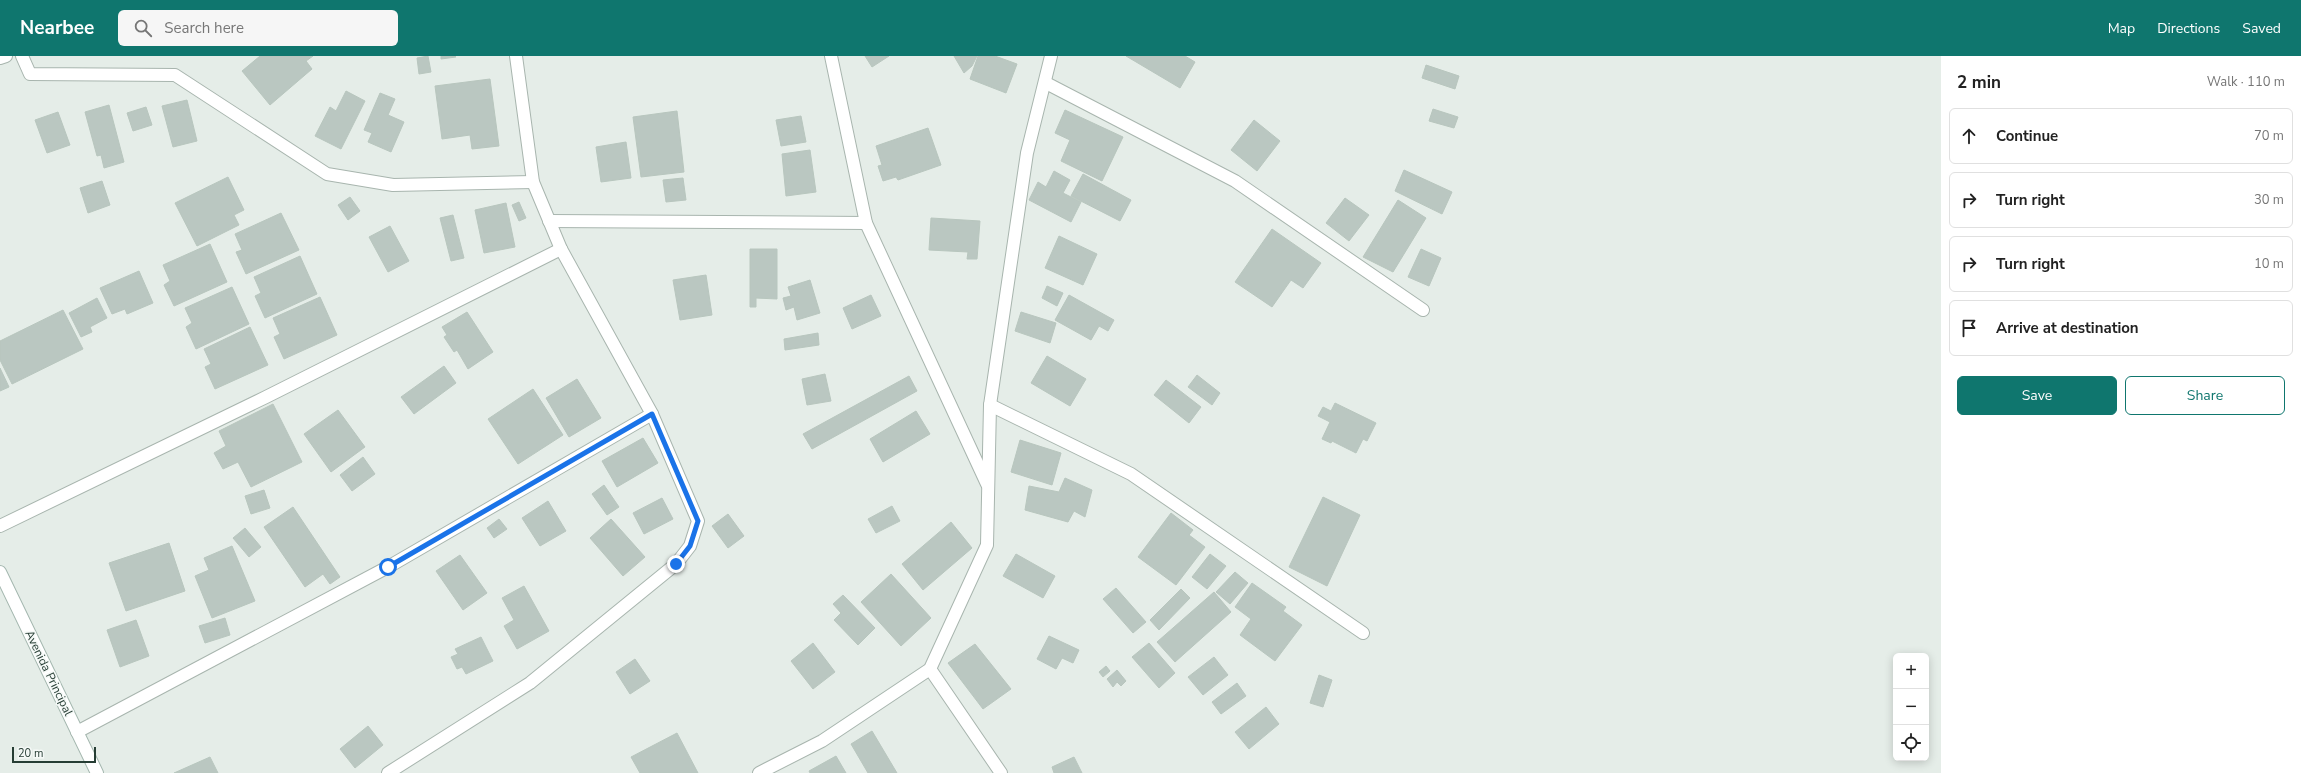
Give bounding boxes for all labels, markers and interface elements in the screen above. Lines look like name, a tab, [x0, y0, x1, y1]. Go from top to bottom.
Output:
search box	[118, 10, 398, 46]
text: Nearbee	[20, 15, 94, 41]
icon: search	[132, 17, 154, 39]
text: Search here	[164, 18, 244, 38]
text: Map	[2108, 19, 2135, 38]
text: Directions	[2157, 19, 2220, 38]
text: Saved	[2242, 19, 2281, 38]
text: 2 min	[1957, 71, 2001, 94]
text: Walk · 110 m	[2207, 73, 2285, 91]
icon: ahead	[1958, 125, 1980, 147]
text: Continue	[1996, 126, 2058, 146]
text: 70 m	[2254, 127, 2284, 145]
icon: right	[1958, 189, 1980, 211]
text: Turn right	[1996, 190, 2065, 210]
text: 30 m	[2254, 191, 2284, 209]
icon: right	[1958, 253, 1980, 275]
text: Turn right	[1996, 254, 2065, 274]
text: 10 m	[2254, 255, 2284, 273]
icon: arrive	[1958, 317, 1980, 339]
text: Arrive at destination	[1996, 318, 2139, 338]
button: Save	[1957, 376, 2117, 415]
button: Share	[2125, 376, 2285, 415]
route end	[667, 555, 685, 573]
route start	[379, 558, 397, 576]
street label: Avenida Principal	[21, 627, 77, 719]
map controls	[1893, 653, 1929, 761]
button: +	[1893, 653, 1929, 689]
button: −	[1893, 689, 1929, 725]
button: locate	[1893, 725, 1929, 761]
scale bar	[12, 745, 96, 764]
text: 20 m	[18, 746, 43, 761]

